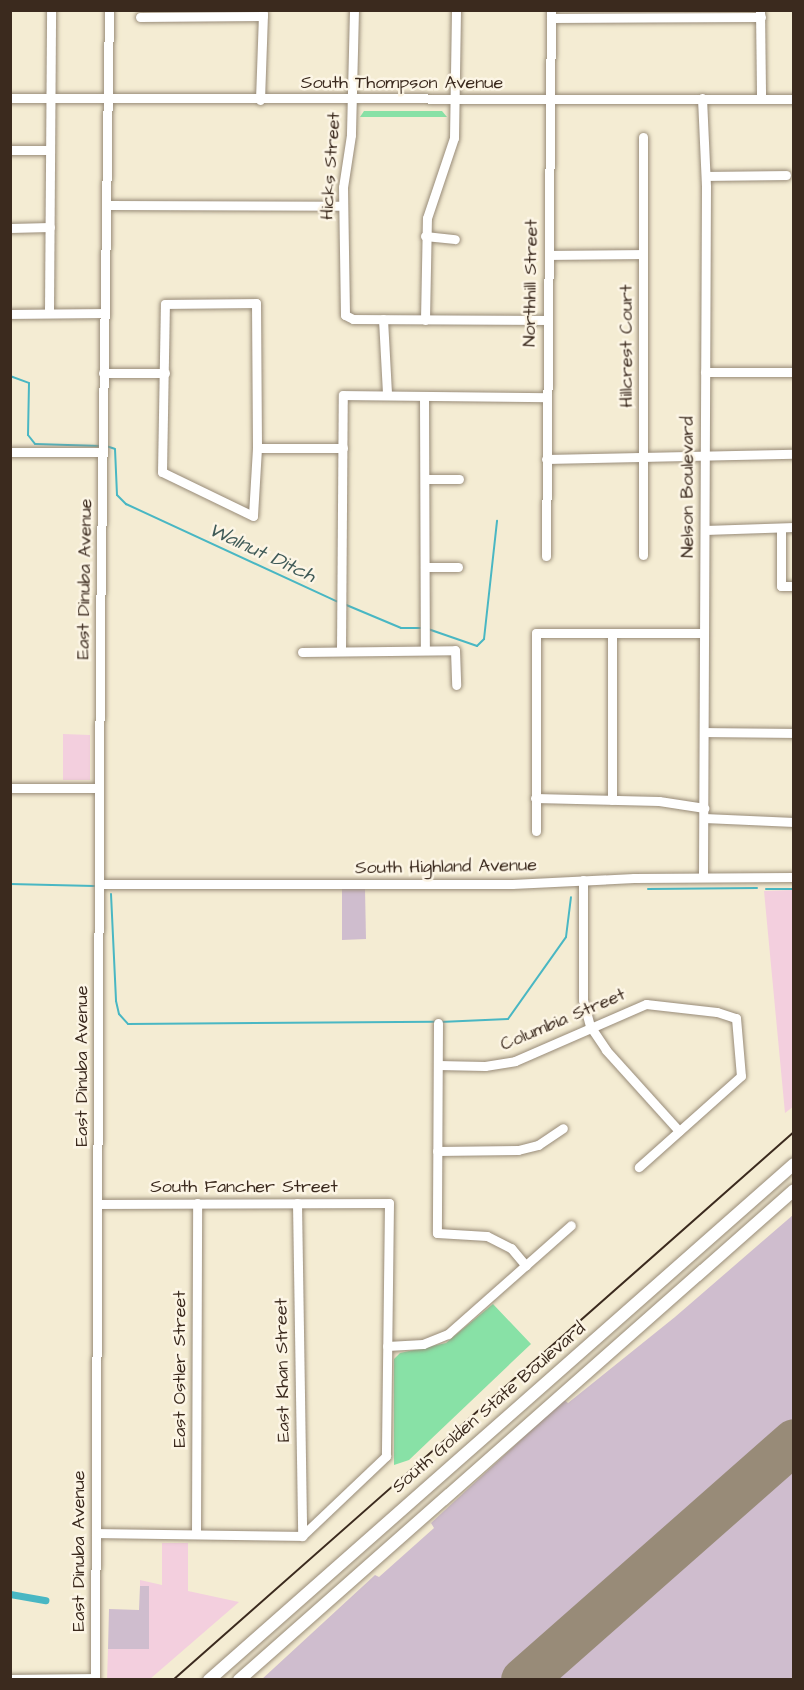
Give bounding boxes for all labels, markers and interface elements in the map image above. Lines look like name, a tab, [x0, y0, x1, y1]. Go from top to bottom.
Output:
street label: South Thompson Avenue	[301, 72, 503, 94]
street label: Hicks Street	[316, 111, 346, 221]
street label: Northhill Street	[519, 219, 543, 347]
street label: Hillcrest Court	[616, 284, 638, 408]
street label: Nelson Boulevard	[677, 416, 699, 558]
street label: East Dinuba Avenue	[73, 498, 97, 660]
water label: Walnut Ditch	[205, 518, 319, 588]
street label: South Highland Avenue	[355, 855, 537, 879]
street label: Columbia Street	[497, 984, 629, 1056]
street label: East Dinuba Avenue	[71, 986, 93, 1146]
street label: South Fancher Street	[150, 1176, 338, 1198]
street label: East Ostler Street	[169, 1291, 191, 1447]
street label: East Khan Street	[271, 1298, 295, 1442]
street label: South Golden State Boulevard	[388, 1318, 590, 1498]
street label: East Dinuba Avenue	[68, 1471, 90, 1631]

